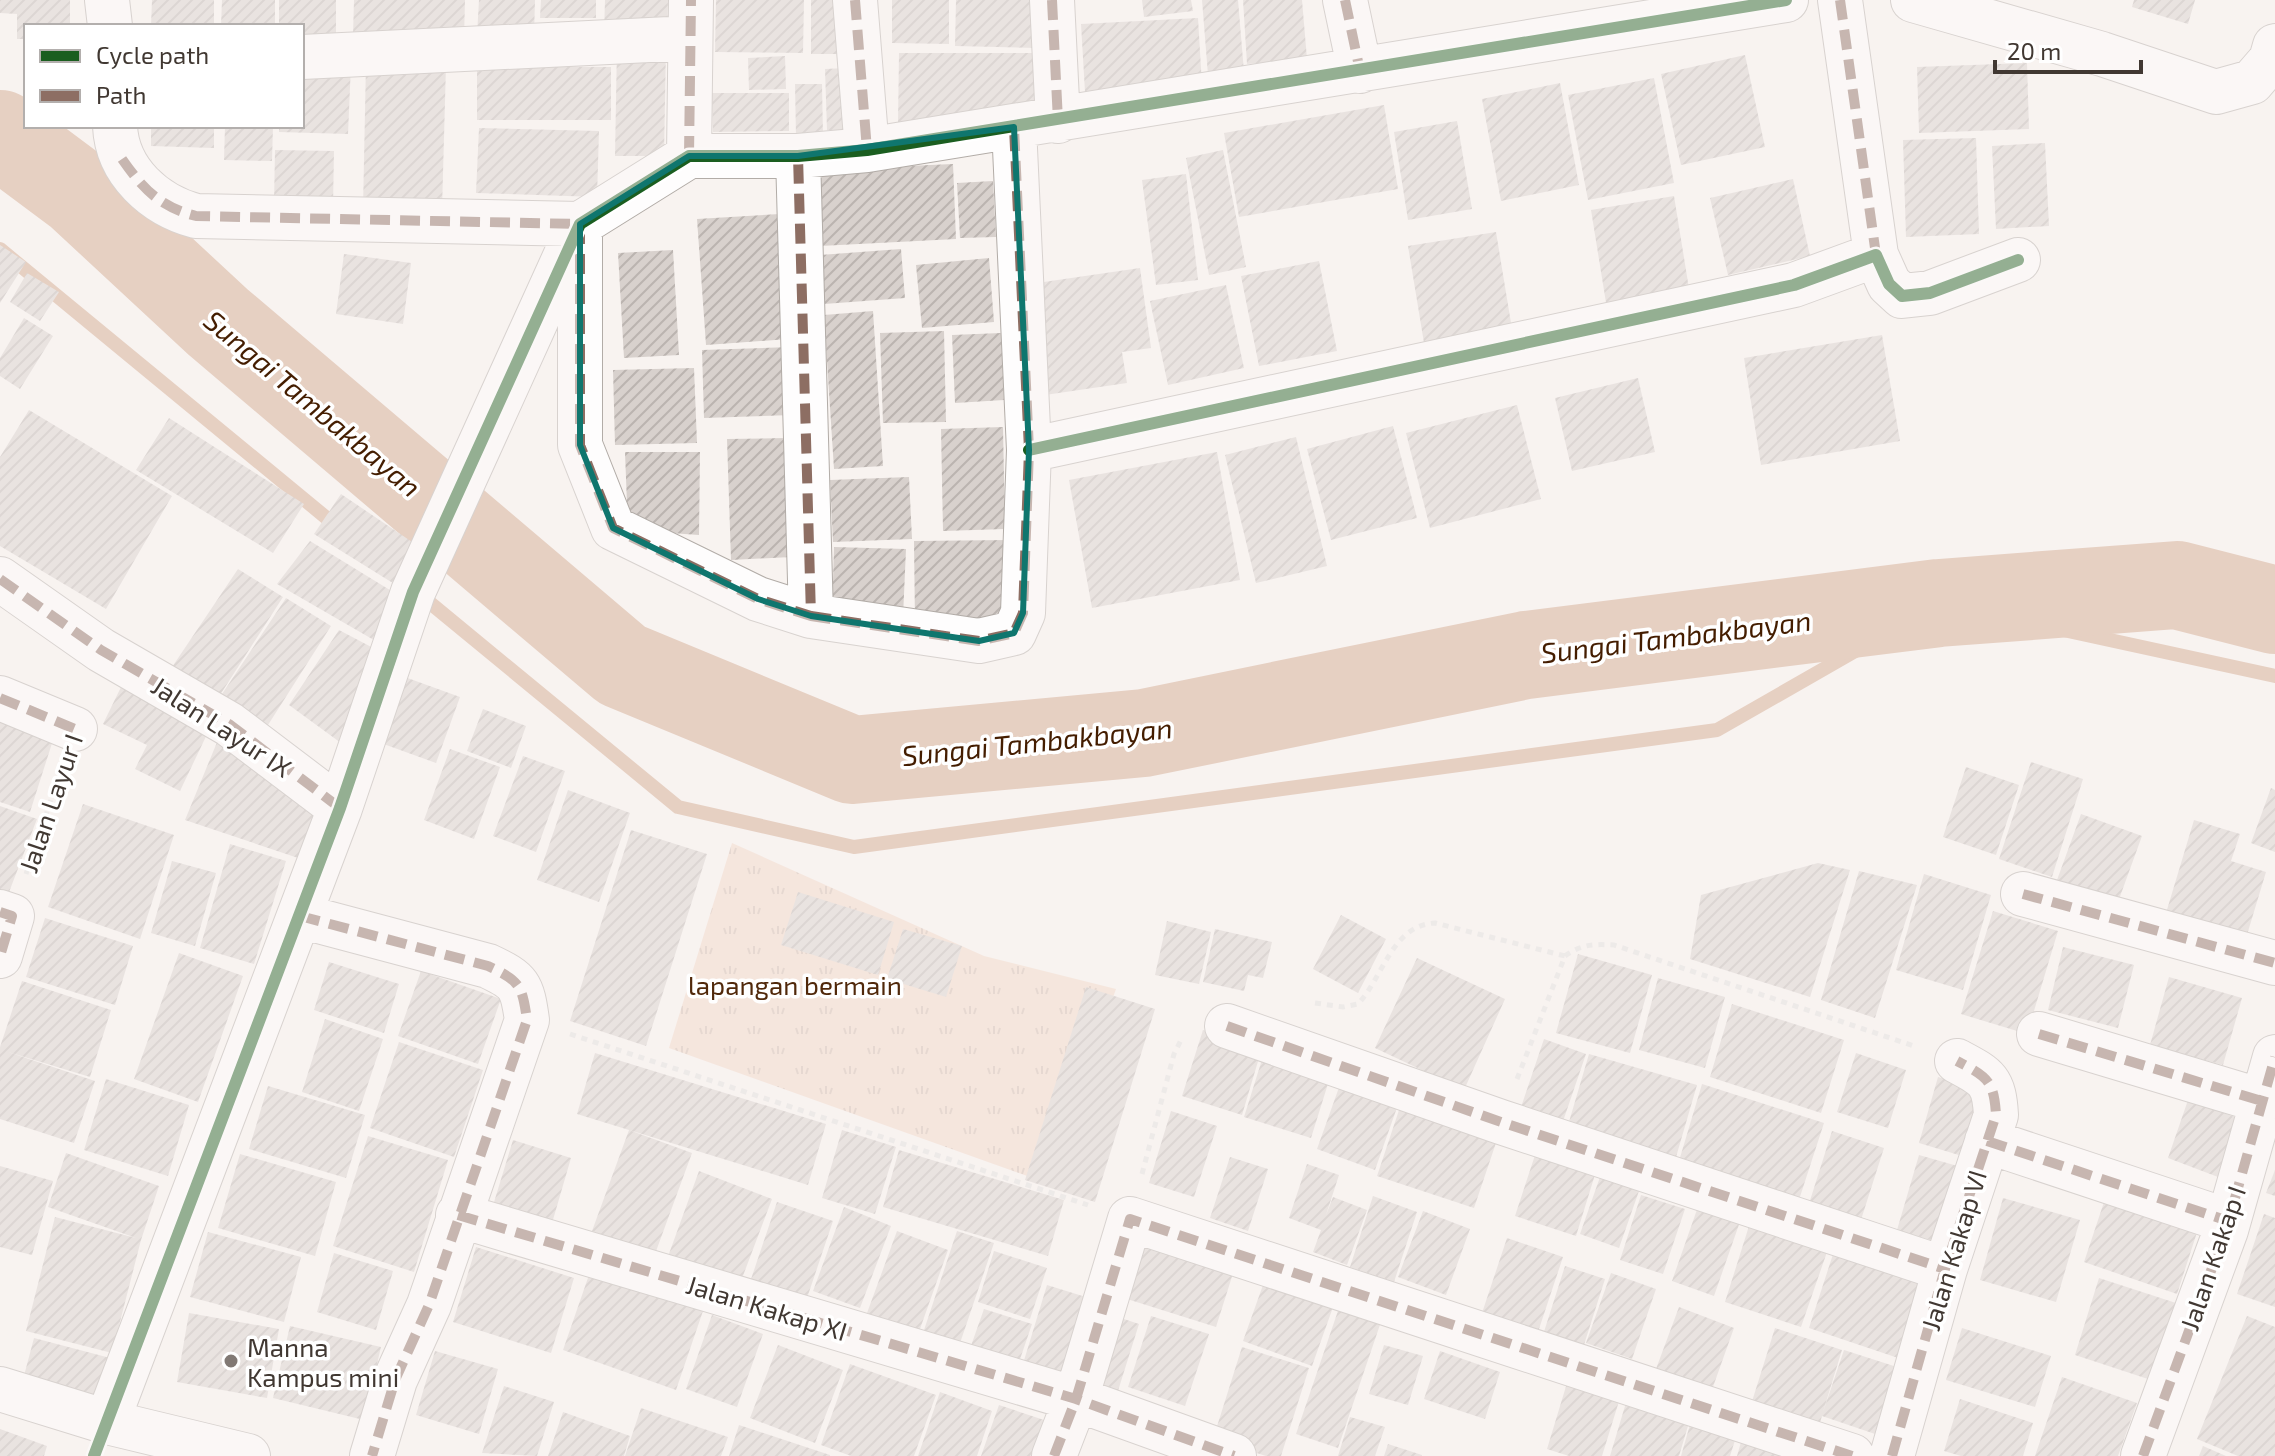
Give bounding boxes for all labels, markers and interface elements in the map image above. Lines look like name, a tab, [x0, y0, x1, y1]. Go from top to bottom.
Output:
legend	[24, 24, 304, 128]
scale bar	[1995, 24, 2141, 74]
text: 20 m	[2007, 36, 2061, 65]
text: Cycle path	[96, 40, 209, 69]
text: Path	[96, 80, 146, 109]
water label: Sungai Tambakbayan	[198, 303, 428, 503]
water label: Sungai Tambakbayan	[1539, 603, 1813, 669]
street label: Jalan Layur IX	[146, 669, 298, 783]
water label: Sungai Tambakbayan	[900, 710, 1174, 772]
street label: Jalan Layur I	[12, 730, 88, 876]
park label: lapangan bermain	[688, 969, 902, 1000]
street label: Jalan Kakap VI	[1914, 1166, 1992, 1334]
street label: Jalan Kakap I	[2173, 1182, 2251, 1334]
street label: Jalan Kakap XI	[683, 1268, 851, 1346]
place label: Manna Kampus mini	[247, 1331, 399, 1392]
marker: Manna Kampus mini	[222, 1352, 240, 1370]

